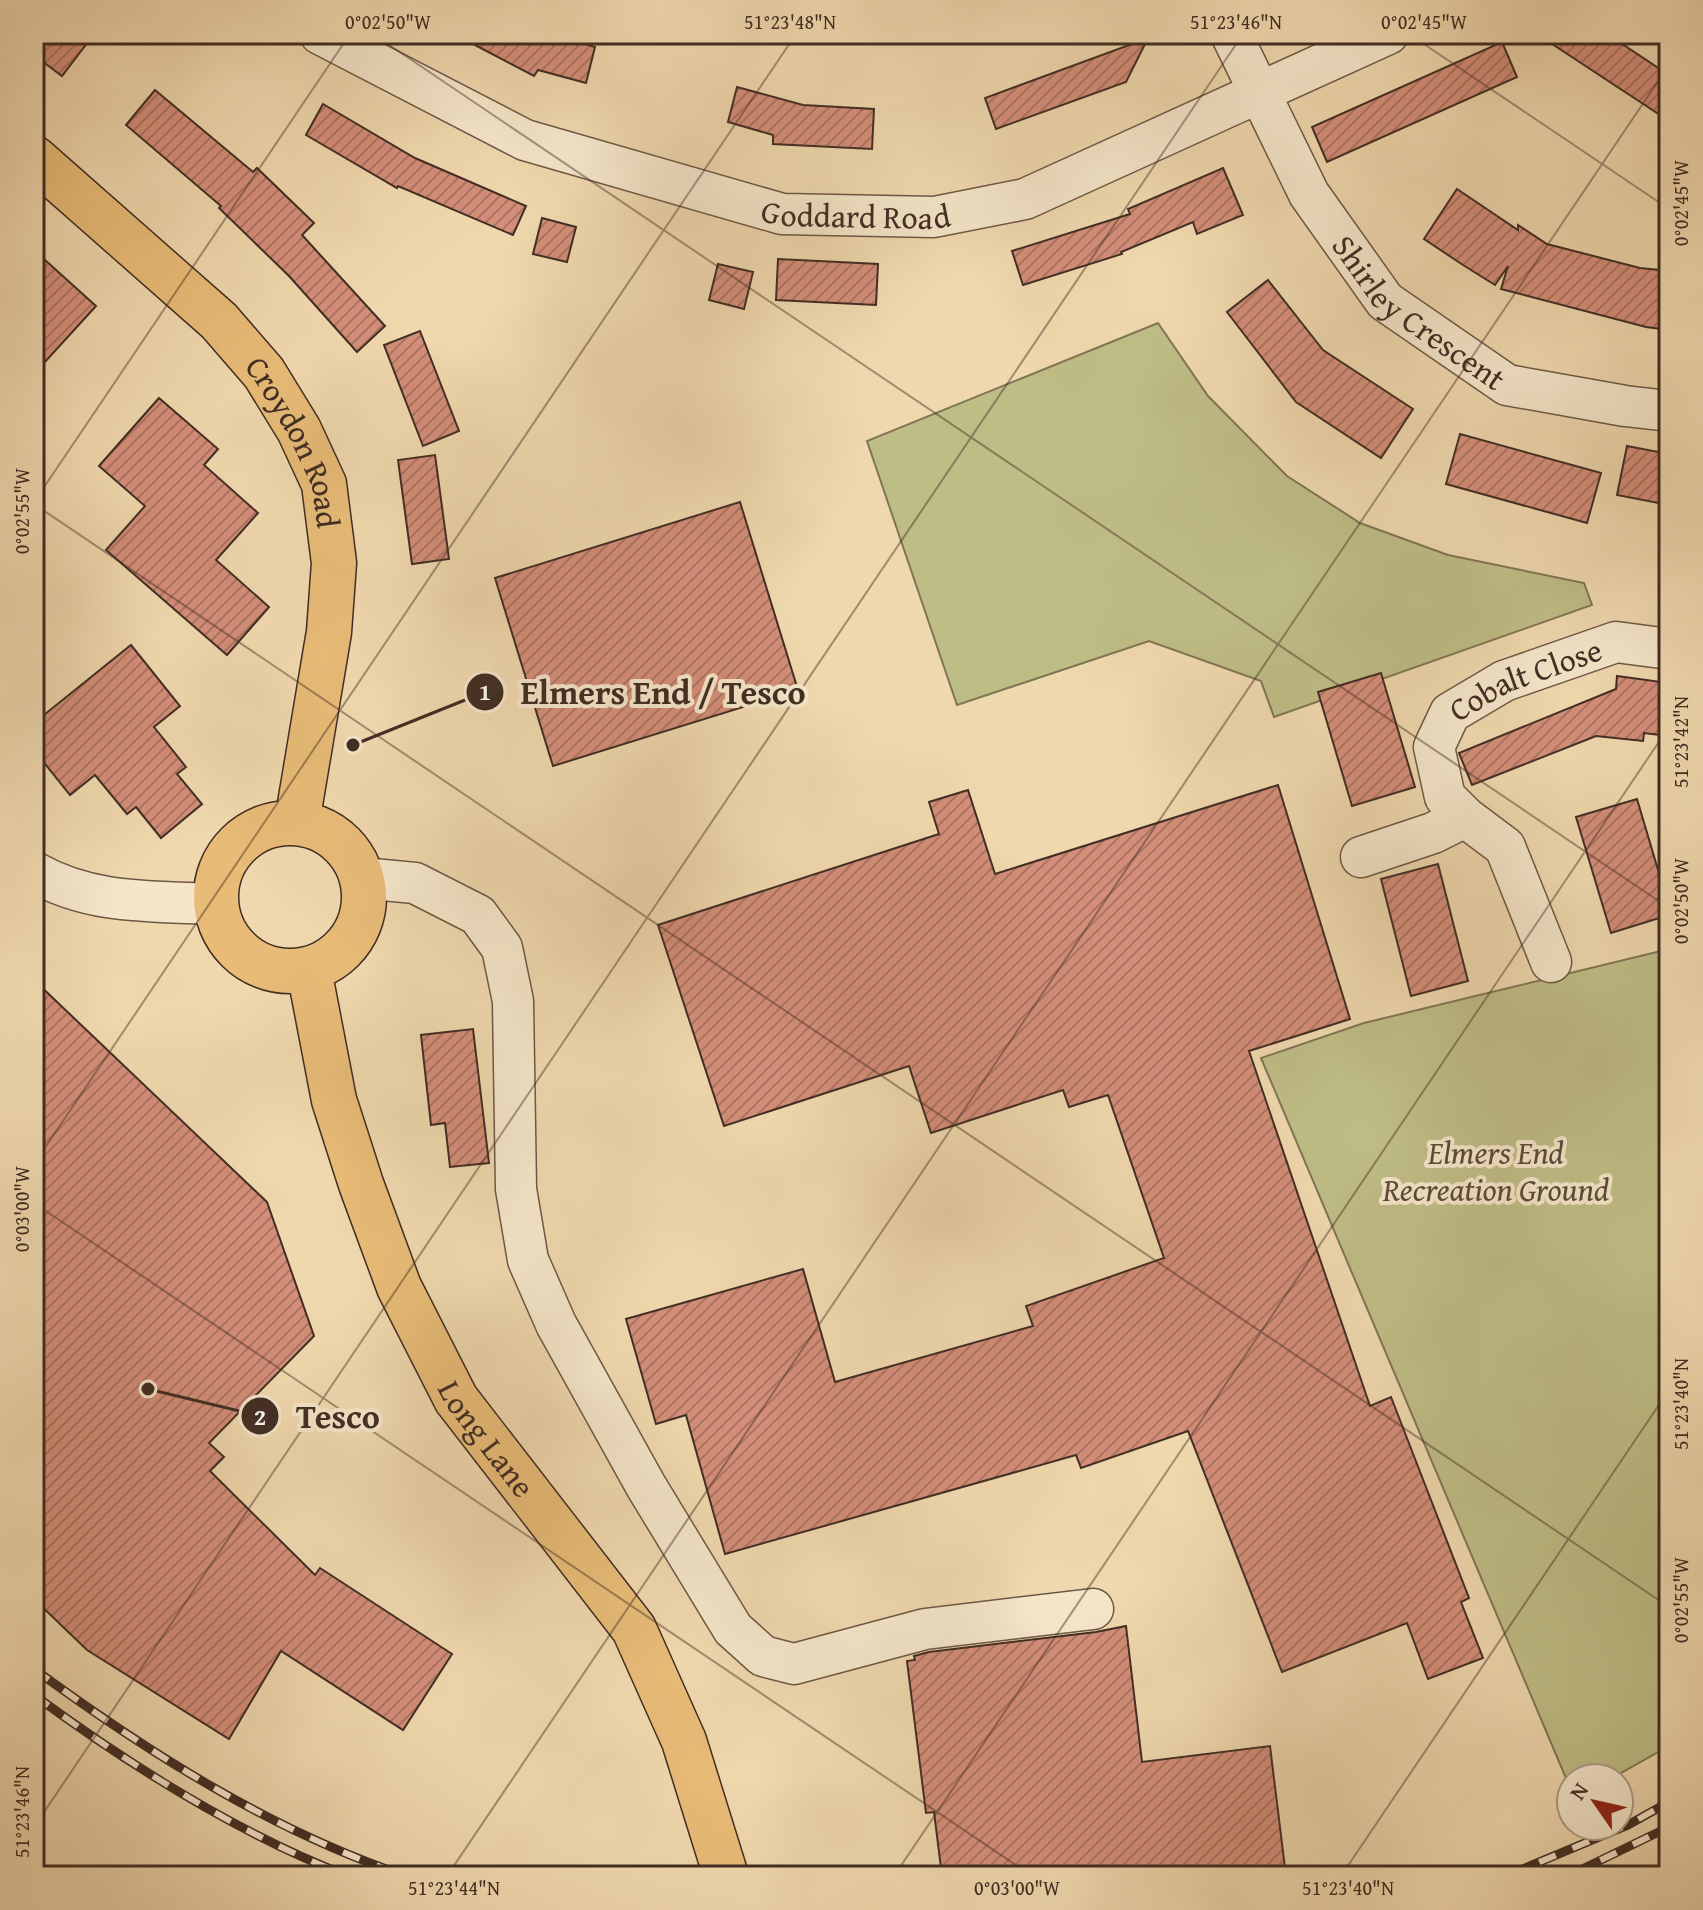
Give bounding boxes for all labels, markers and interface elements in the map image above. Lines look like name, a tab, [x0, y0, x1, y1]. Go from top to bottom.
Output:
text: 0°02'50"W	[345, 7, 431, 36]
text: 51°23'48"N	[744, 7, 836, 36]
text: 51°23'46"N	[1190, 7, 1282, 36]
text: 0°02'45"W	[1381, 7, 1467, 36]
text: 0°02'45"W	[1666, 160, 1695, 246]
street label: Goddard Road	[756, 186, 954, 240]
street label: Shirley Crescent	[1321, 225, 1516, 401]
street label: Croydon Road	[235, 345, 353, 531]
text: 0°02'55"W	[7, 468, 36, 554]
street label: Cobalt Close	[1439, 625, 1608, 732]
callout: Elmers End / Tesco	[465, 663, 822, 721]
text: Elmers End / Tesco	[520, 667, 806, 716]
text: 1	[479, 674, 491, 709]
text: 51°23'42"N	[1666, 696, 1695, 788]
text: 0°02'50"W	[1666, 858, 1695, 944]
park label: Elmers End Recreation Ground	[1382, 1129, 1609, 1213]
text: 0°03'00"W	[7, 1166, 36, 1252]
text: 51°23'40"N	[1666, 1358, 1695, 1450]
street label: Long Lane	[427, 1372, 547, 1507]
callout: Tesco	[240, 1387, 396, 1445]
text: Tesco	[296, 1391, 380, 1440]
text: 2	[254, 1399, 266, 1434]
text: 0°02'55"W	[1666, 1557, 1695, 1643]
north arrow	[1555, 1762, 1635, 1842]
text: 51°23'46"N	[7, 1766, 36, 1858]
text: N	[1561, 1776, 1596, 1806]
text: 51°23'44"N	[408, 1873, 500, 1902]
text: 0°03'00"W	[974, 1873, 1060, 1902]
text: 51°23'40"N	[1302, 1873, 1394, 1902]

